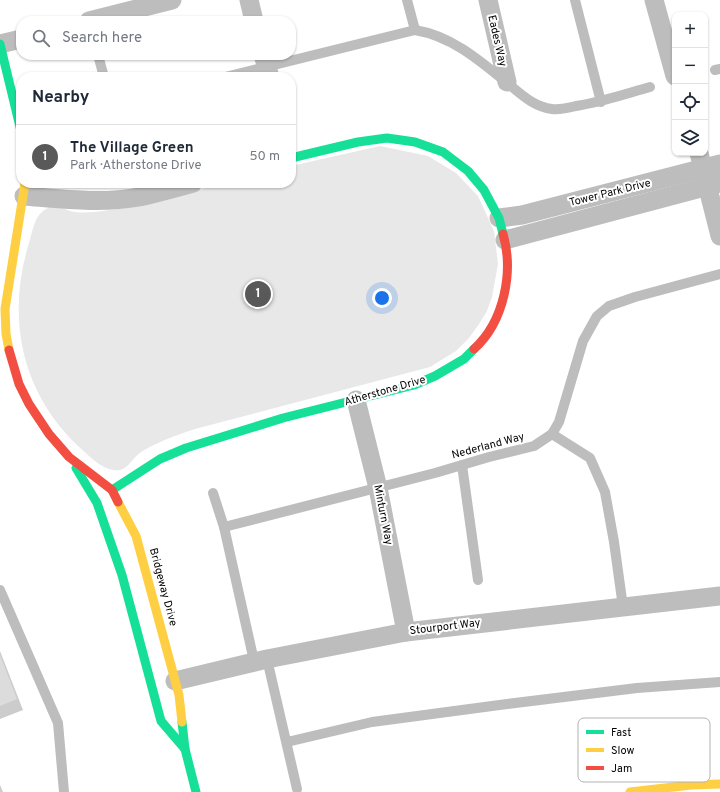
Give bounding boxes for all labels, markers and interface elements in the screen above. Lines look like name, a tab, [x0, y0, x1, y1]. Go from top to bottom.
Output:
map controls	[672, 12, 708, 156]
button: +	[672, 12, 708, 48]
street label: Eades Way	[484, 14, 510, 68]
search box	[16, 16, 296, 60]
icon: search	[30, 27, 52, 49]
text: Search here	[62, 29, 142, 48]
button: −	[672, 48, 708, 84]
button: locate	[672, 84, 708, 120]
text: Nearby	[32, 87, 89, 109]
button: layers	[672, 120, 708, 156]
text: The Village Green	[70, 139, 194, 158]
text: 1	[42, 149, 48, 165]
text: 50 m	[250, 149, 280, 165]
text: Park · Atherstone Drive	[70, 158, 202, 174]
street label: Tower Park Drive	[568, 176, 652, 210]
pin: 1	[245, 279, 271, 309]
your location	[372, 288, 392, 308]
street label: Atherstone Drive	[343, 373, 427, 409]
street label: Nederland Way	[450, 430, 526, 462]
street label: Minturn Way	[370, 484, 396, 547]
street label: Bridgeway Drive	[146, 546, 180, 628]
street label: Stourport Way	[409, 616, 481, 638]
legend	[578, 718, 710, 782]
text: Fast	[611, 726, 631, 740]
text: Slow	[611, 744, 634, 758]
text: Jam	[611, 762, 632, 776]

